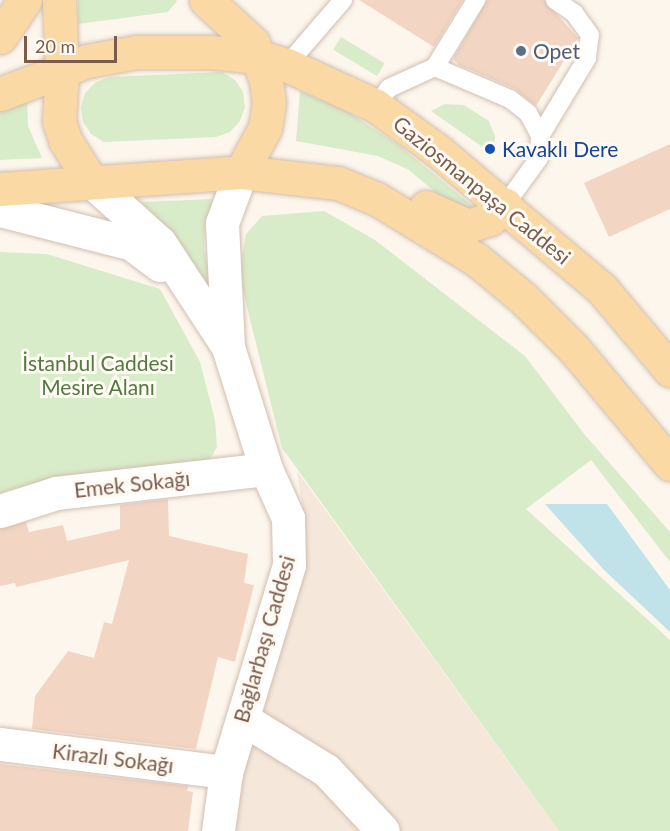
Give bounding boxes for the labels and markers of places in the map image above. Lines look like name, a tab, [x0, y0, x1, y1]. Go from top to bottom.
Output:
place label: Opet	[533, 38, 580, 64]
marker: Opet	[514, 44, 528, 58]
place label: Kavaklı Dere	[502, 136, 618, 162]
marker: Kavaklı Dere	[483, 142, 497, 156]

